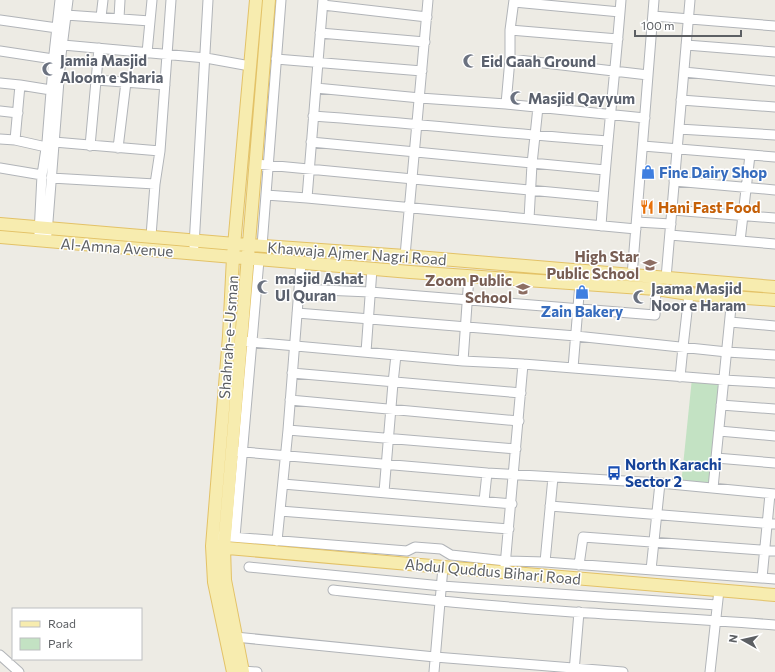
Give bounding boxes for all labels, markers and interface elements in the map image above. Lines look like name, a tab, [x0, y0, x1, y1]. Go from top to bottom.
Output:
scale bar	[635, 12, 741, 38]
text: 100 m	[641, 18, 675, 32]
place label: Jamia Masjid Aloom e Sharia	[60, 51, 163, 86]
place label: Eid Gaah Ground	[481, 52, 596, 70]
mosque icon: Eid Gaah Ground	[462, 53, 478, 69]
mosque icon: Jamia Masjid Aloom e Sharia	[41, 61, 57, 77]
place label: Masjid Qayyum	[528, 89, 635, 107]
mosque icon: Masjid Qayyum	[509, 90, 525, 106]
place label: Fine Dairy Shop	[659, 163, 767, 181]
shop icon: Fine Dairy Shop	[640, 164, 656, 180]
place label: Hani Fast Food	[658, 198, 760, 216]
restaurant icon: Hani Fast Food	[639, 199, 655, 215]
street label: Al-Amna Avenue	[60, 234, 174, 260]
street label: Khawaja Ajmer Nagri Road	[267, 238, 447, 268]
place label: High Star Public School	[546, 247, 639, 282]
school or university icon: High Star Public School	[642, 257, 658, 273]
place label: masjid Ashat Ul Quran	[275, 269, 364, 304]
place label: Zoom Public School	[425, 271, 512, 306]
street label: Shahrah-e-Usman	[215, 275, 241, 399]
mosque icon: masjid Ashat Ul Quran	[256, 279, 272, 295]
place label: Jaama Masjid Noor e Haram	[651, 279, 746, 314]
school or university icon: Zoom Public School	[515, 281, 531, 297]
shop icon: Zain Bakery	[574, 284, 590, 300]
mosque icon: Jaama Masjid Noor e Haram	[632, 289, 648, 305]
place label: Zain Bakery	[541, 302, 624, 320]
place label: North Karachi Sector 2	[625, 455, 722, 490]
bus stop icon: North Karachi Sector 2	[606, 465, 622, 481]
street label: Abdul Quddus Bihari Road	[404, 554, 582, 588]
legend	[12, 608, 142, 660]
text: Road	[48, 616, 76, 630]
north arrow	[723, 620, 763, 660]
text: N	[726, 634, 740, 644]
text: Park	[48, 636, 74, 650]

